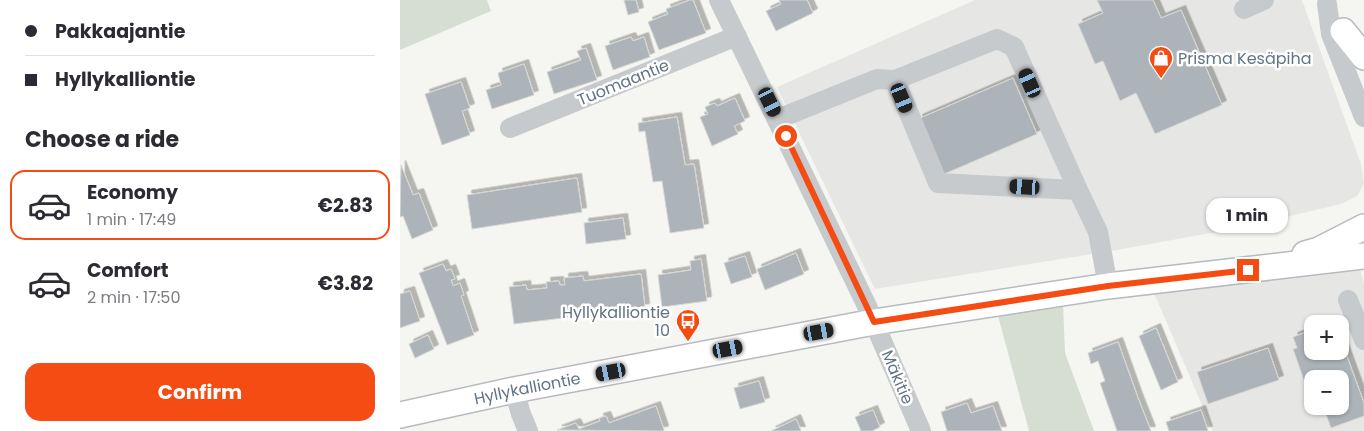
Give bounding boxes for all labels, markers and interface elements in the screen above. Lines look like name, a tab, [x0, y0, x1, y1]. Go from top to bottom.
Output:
text: Pakkaajantie	[55, 18, 185, 45]
shop icon: Prisma Kesäpiha	[1148, 45, 1174, 79]
place label: Prisma Kesäpiha	[1178, 47, 1312, 70]
street label: Tuomaantie	[574, 54, 673, 111]
text: Hyllykalliontie	[55, 66, 196, 93]
car	[1017, 66, 1042, 100]
car	[889, 81, 914, 115]
car	[756, 85, 783, 119]
text: Choose a ride	[25, 124, 179, 155]
route start	[775, 125, 797, 147]
text: Economy	[87, 179, 178, 206]
car	[1009, 179, 1040, 195]
icon: car	[27, 183, 72, 228]
text: €2.83	[318, 192, 373, 219]
callout: 1 min	[1207, 198, 1289, 232]
text: 1 min	[1226, 204, 1268, 227]
text: 1 min · 17:49	[87, 208, 176, 231]
text: Comfort	[87, 257, 169, 284]
route end	[1237, 259, 1259, 281]
icon: car	[27, 261, 72, 306]
text: €3.82	[318, 270, 373, 297]
text: 2 min · 17:50	[87, 286, 180, 309]
place label: Hyllykalliontie 10	[562, 301, 670, 342]
bus stop icon: Hyllykalliontie 10	[675, 308, 701, 342]
map controls	[1304, 315, 1349, 415]
button: +	[1304, 315, 1349, 360]
car	[802, 322, 835, 342]
car	[711, 339, 744, 359]
street label: Mäkitie	[876, 347, 919, 408]
car	[594, 362, 627, 382]
button: Confirm	[25, 363, 375, 421]
street label: Hyllykalliontie	[472, 367, 582, 410]
button: −	[1304, 370, 1349, 415]

